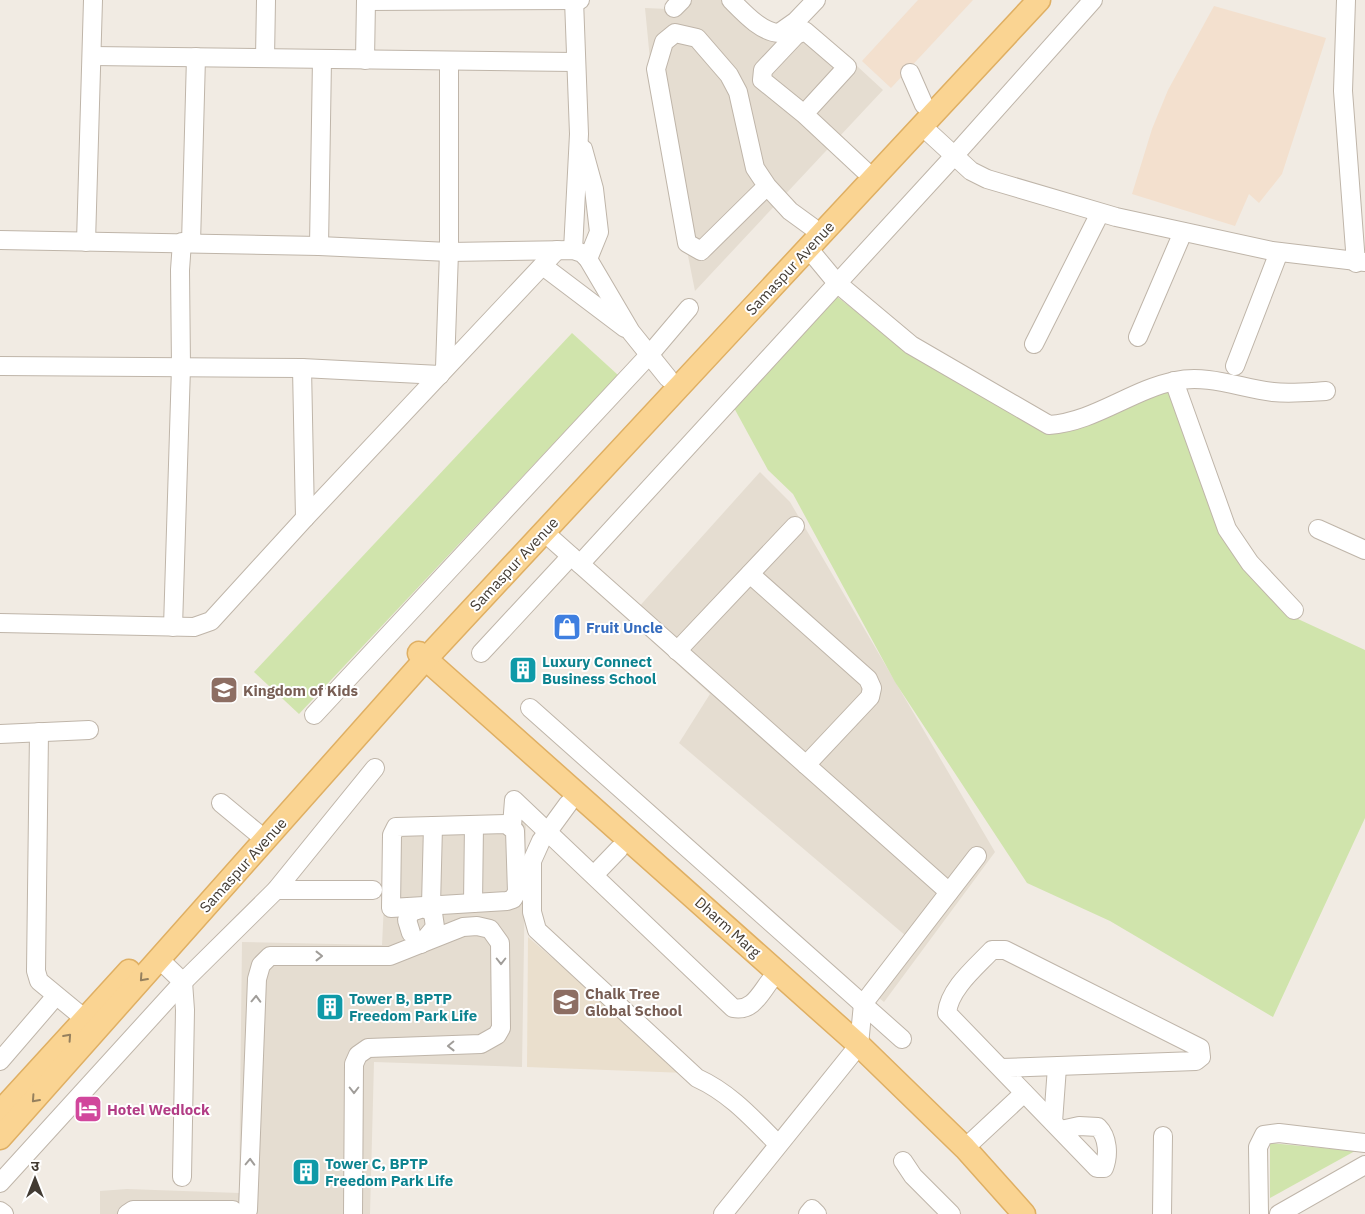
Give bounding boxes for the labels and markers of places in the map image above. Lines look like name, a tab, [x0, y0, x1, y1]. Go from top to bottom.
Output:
shop icon: Fruit Uncle	[552, 612, 582, 642]
place label: Fruit Uncle	[586, 618, 663, 637]
place label: Luxury Connect Business School	[542, 652, 657, 688]
building icon: Luxury Connect Business School	[508, 655, 538, 685]
school or university icon: Kingdom of Kids	[209, 675, 239, 705]
place label: Kingdom of Kids	[243, 681, 359, 700]
place label: Chalk Tree Global School	[585, 984, 683, 1020]
school or university icon: Chalk Tree Global School	[551, 987, 581, 1017]
place label: Tower B, BPTP Freedom Park Life	[349, 989, 477, 1025]
building icon: Tower B, BPTP Freedom Park Life	[315, 992, 345, 1022]
hotel icon: Hotel Wedlock	[73, 1094, 103, 1124]
place label: Hotel Wedlock	[107, 1100, 210, 1119]
place label: Tower C, BPTP Freedom Park Life	[325, 1154, 453, 1190]
building icon: Tower C, BPTP Freedom Park Life	[291, 1157, 321, 1187]

